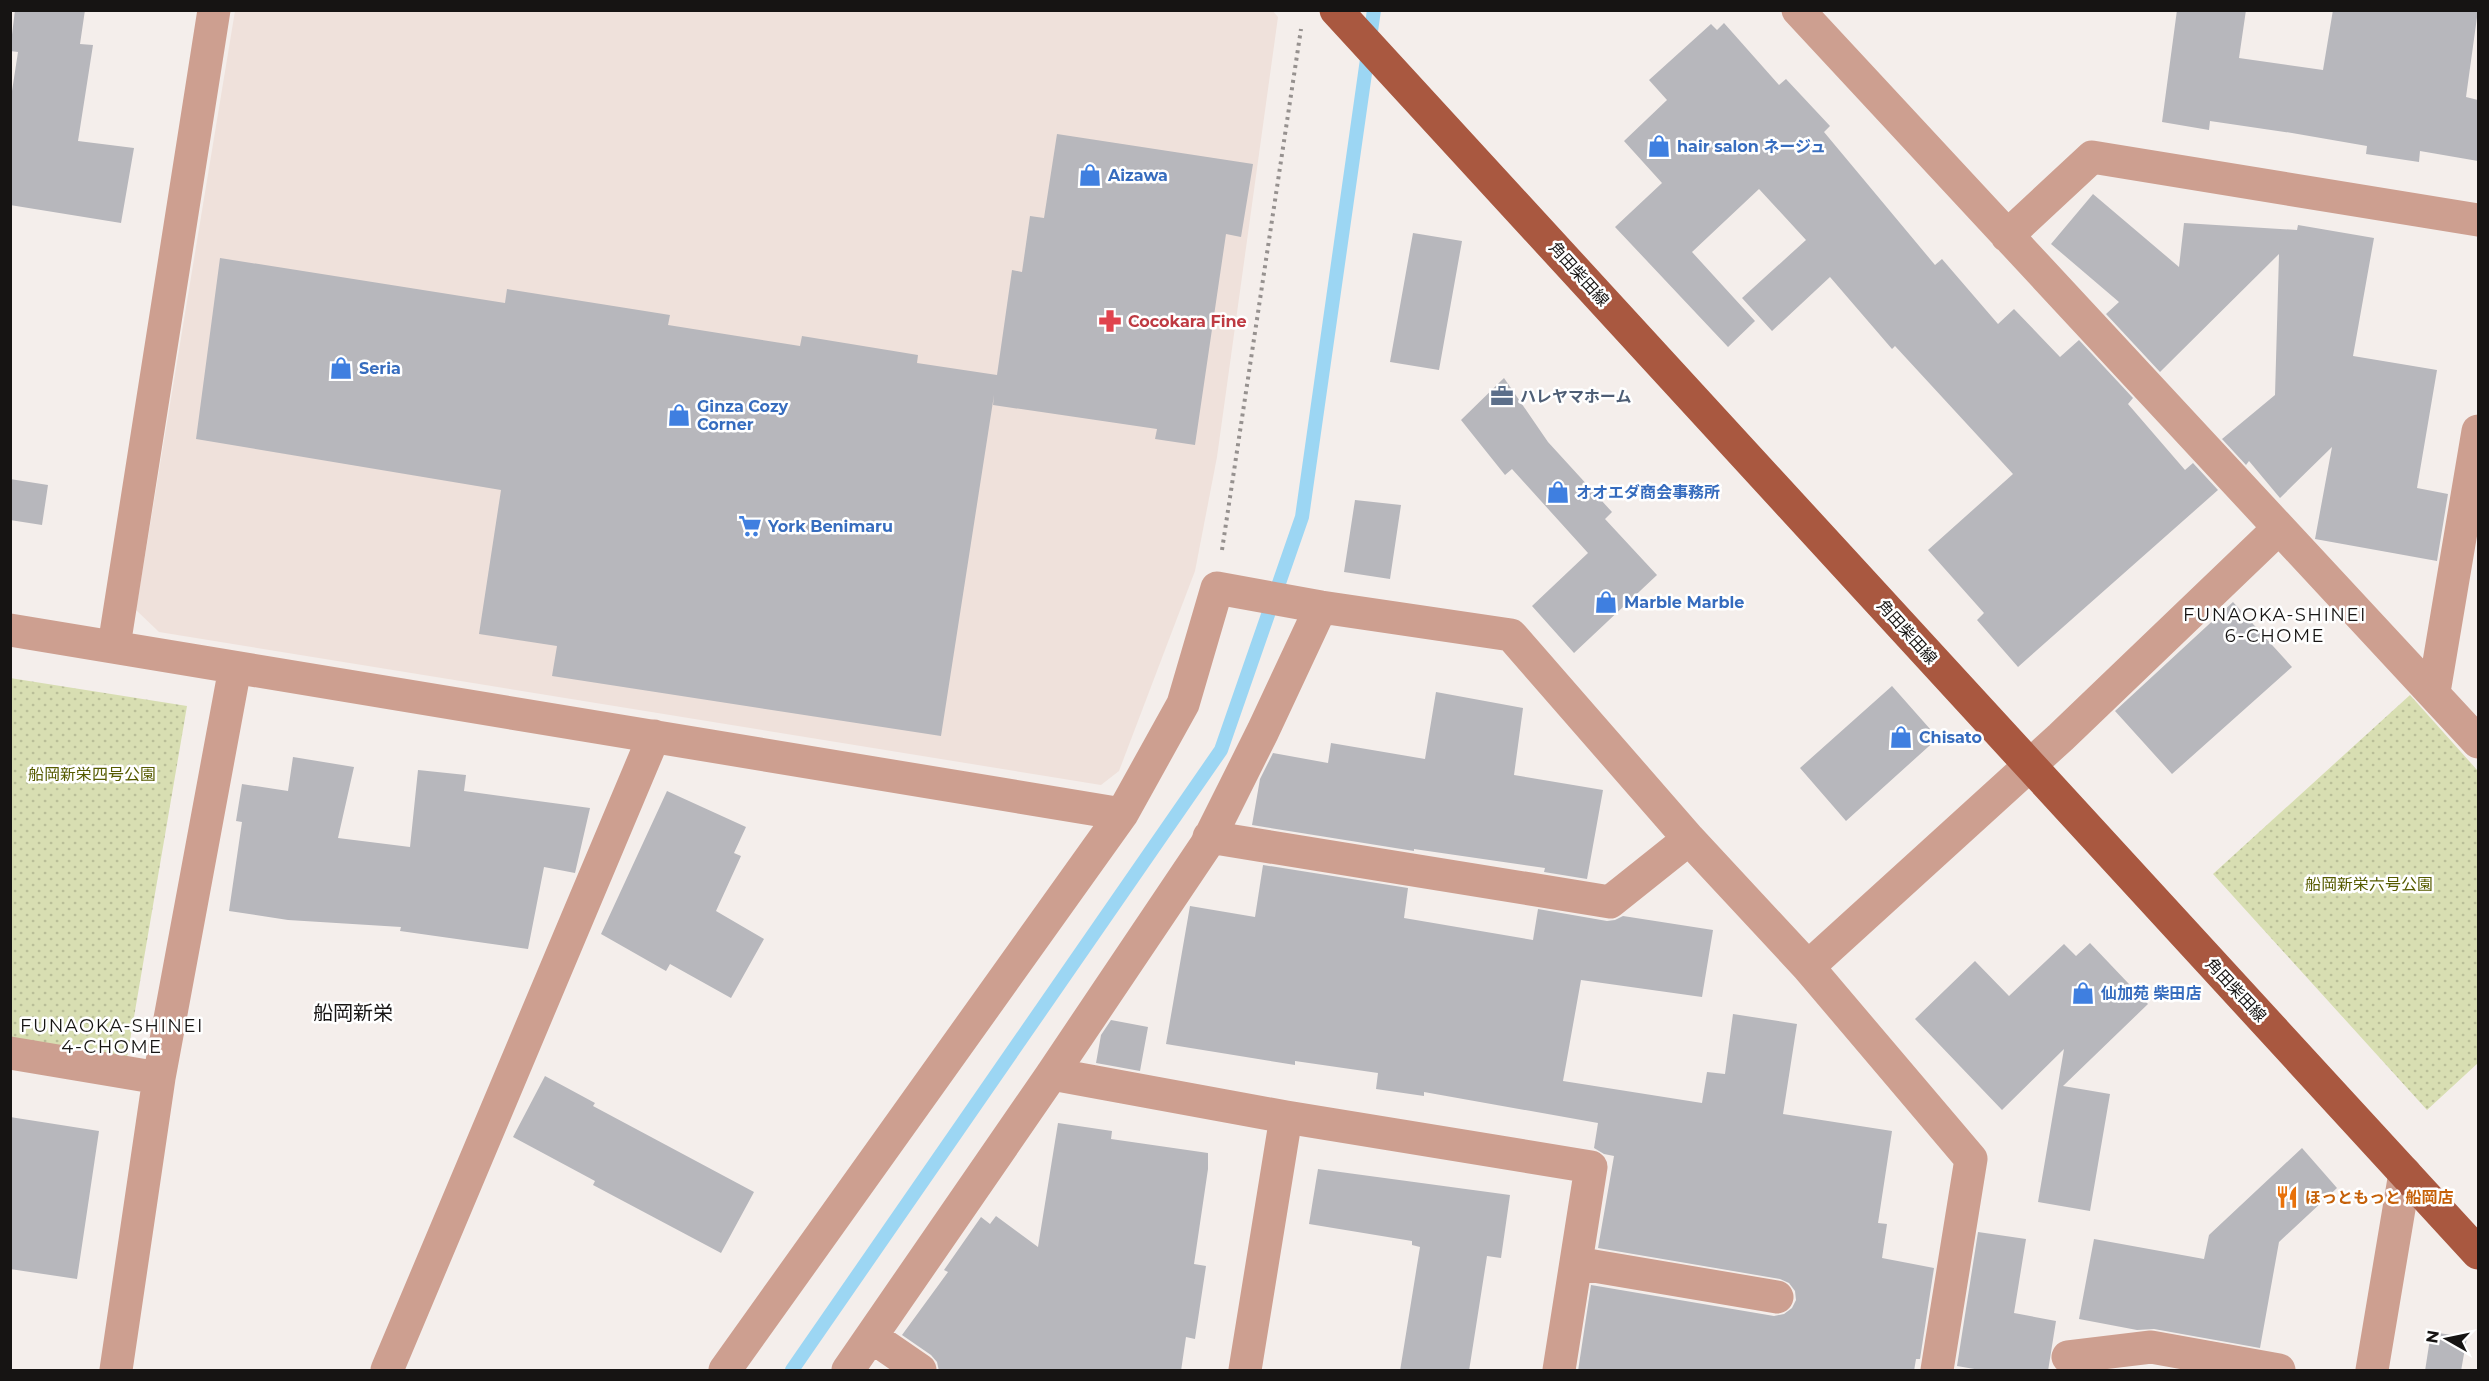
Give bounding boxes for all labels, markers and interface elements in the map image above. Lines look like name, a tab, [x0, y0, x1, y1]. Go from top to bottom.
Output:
shop icon: hair salon ネージュ	[1646, 133, 1672, 159]
place label: hair salon ネージュ	[1677, 137, 1826, 156]
shop icon: Aizawa	[1077, 162, 1103, 188]
place label: Aizawa	[1107, 166, 1168, 185]
street label: 角田柴田線	[1545, 238, 1613, 310]
pharmacy icon: Cocokara Fine	[1097, 308, 1123, 334]
place label: Cocokara Fine	[1128, 312, 1247, 331]
shop icon: Seria	[328, 355, 354, 381]
place label: Seria	[359, 359, 401, 378]
office icon: ハレヤマホーム	[1489, 383, 1515, 409]
place label: ハレヤマホーム	[1520, 387, 1632, 406]
place label: Ginza Cozy Corner	[697, 397, 788, 434]
shop icon: Ginza Cozy Corner	[666, 402, 692, 428]
shop icon: オオエダ商会事務所	[1545, 479, 1571, 505]
place label: オオエダ商会事務所	[1576, 483, 1720, 502]
supermarket icon: York Benimaru	[737, 513, 763, 539]
place label: York Benimaru	[767, 517, 893, 536]
shop icon: Marble Marble	[1593, 589, 1619, 615]
place label: Marble Marble	[1624, 593, 1744, 612]
street label: 角田柴田線	[1873, 596, 1941, 668]
district label: FUNAOKA-SHINEI 6-CHOME	[2183, 604, 2367, 647]
shop icon: Chisato	[1888, 724, 1914, 750]
place label: Chisato	[1919, 728, 1982, 747]
park label: 船岡新栄四号公園	[28, 765, 156, 784]
park label: 船岡新栄六号公園	[2305, 875, 2433, 894]
street label: 角田柴田線	[2202, 954, 2270, 1026]
shop icon: 仙加苑 柴田店	[2070, 980, 2096, 1006]
place label: 仙加苑 柴田店	[2100, 984, 2202, 1003]
district label: 船岡新栄	[313, 1001, 393, 1025]
district label: FUNAOKA-SHINEI 4-CHOME	[20, 1015, 204, 1058]
restaurant icon: ほっともっと 船岡店	[2274, 1184, 2300, 1210]
place label: ほっともっと 船岡店	[2305, 1188, 2454, 1207]
north arrow	[2417, 1309, 2477, 1369]
text: N	[2422, 1329, 2443, 1345]

